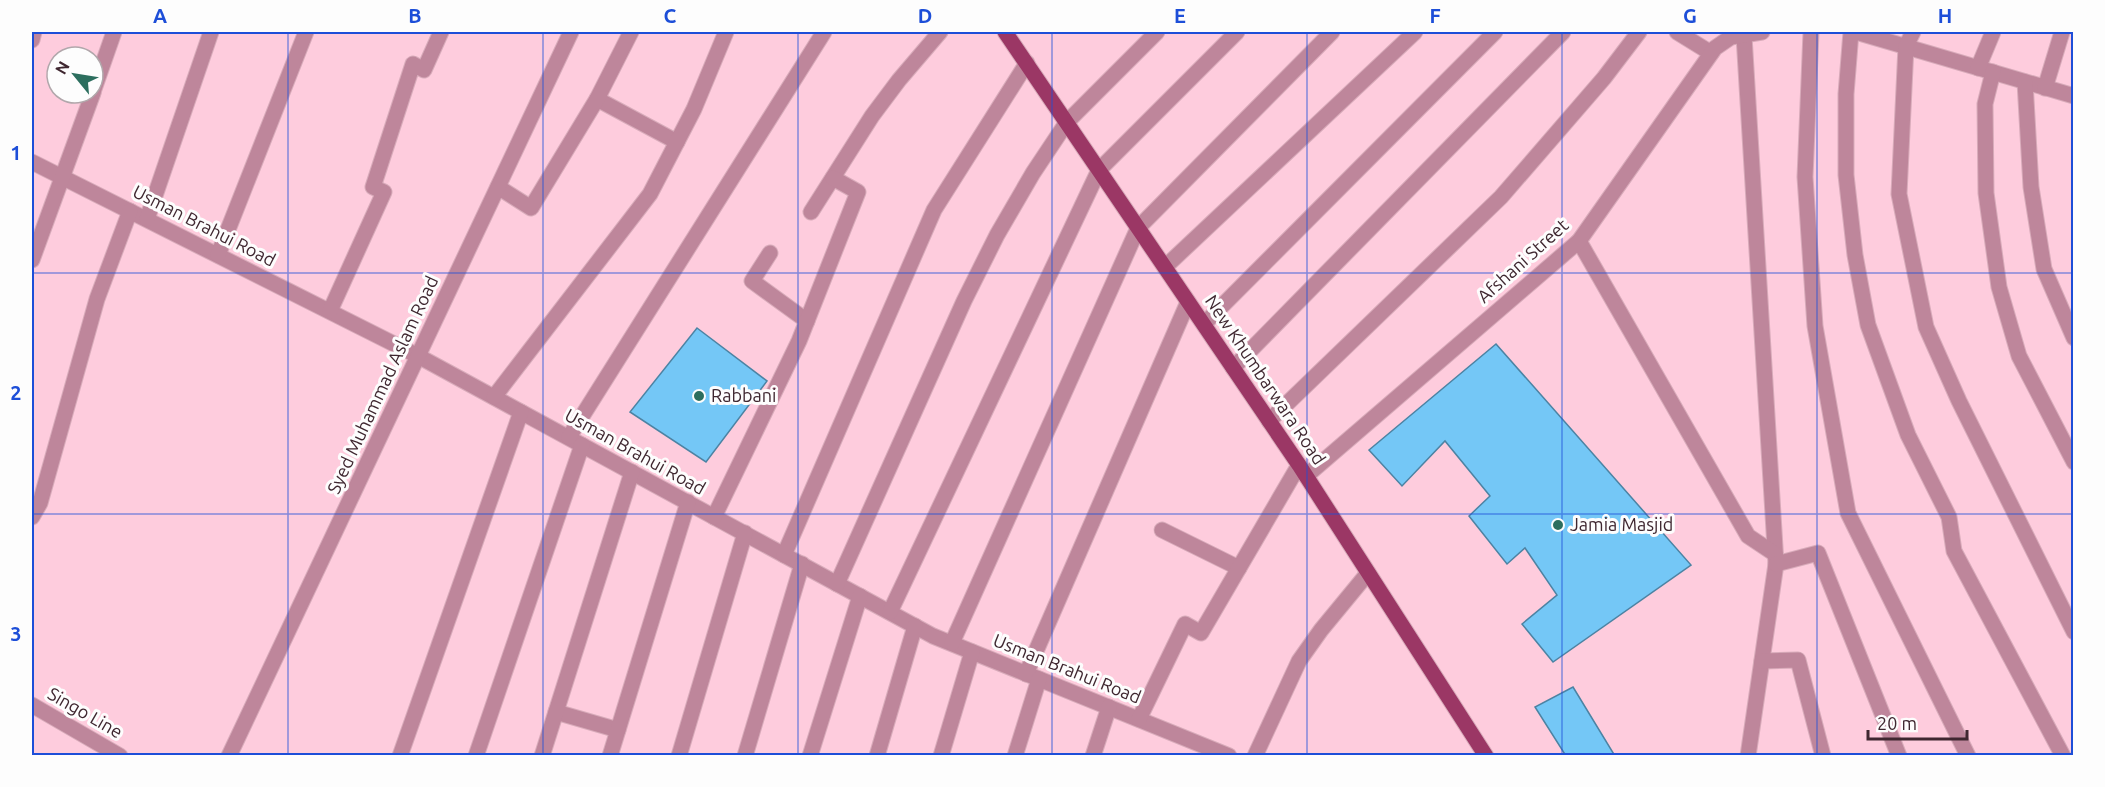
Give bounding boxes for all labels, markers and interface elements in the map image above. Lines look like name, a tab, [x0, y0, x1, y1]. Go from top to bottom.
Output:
text: A	[153, 4, 167, 27]
text: B	[408, 4, 422, 27]
text: C	[664, 4, 677, 27]
text: D	[918, 4, 932, 27]
text: E	[1174, 4, 1186, 27]
text: F	[1429, 4, 1441, 27]
text: G	[1683, 4, 1697, 27]
text: H	[1938, 4, 1952, 27]
north arrow	[45, 45, 105, 105]
text: N	[51, 58, 73, 77]
text: 1	[10, 141, 22, 164]
street label: Usman Brahui Road	[130, 180, 279, 270]
street label: Afshani Street	[1473, 214, 1572, 306]
street label: Syed Muhammad Aslam Road	[323, 273, 441, 497]
street label: New Khumbarwara Road	[1202, 291, 1330, 468]
text: 2	[10, 381, 22, 404]
place label: Rabbani	[711, 385, 776, 405]
marker: Rabbani	[692, 389, 706, 403]
street label: Usman Brahui Road	[562, 404, 709, 498]
place label: Jamia Masjid	[1570, 514, 1673, 534]
marker: Jamia Masjid	[1551, 518, 1565, 532]
text: 3	[10, 622, 22, 645]
street label: Usman Brahui Road	[991, 629, 1144, 707]
street label: Singo Line	[45, 683, 126, 742]
scale bar	[1868, 703, 1967, 741]
text: 20 m	[1877, 713, 1917, 733]

